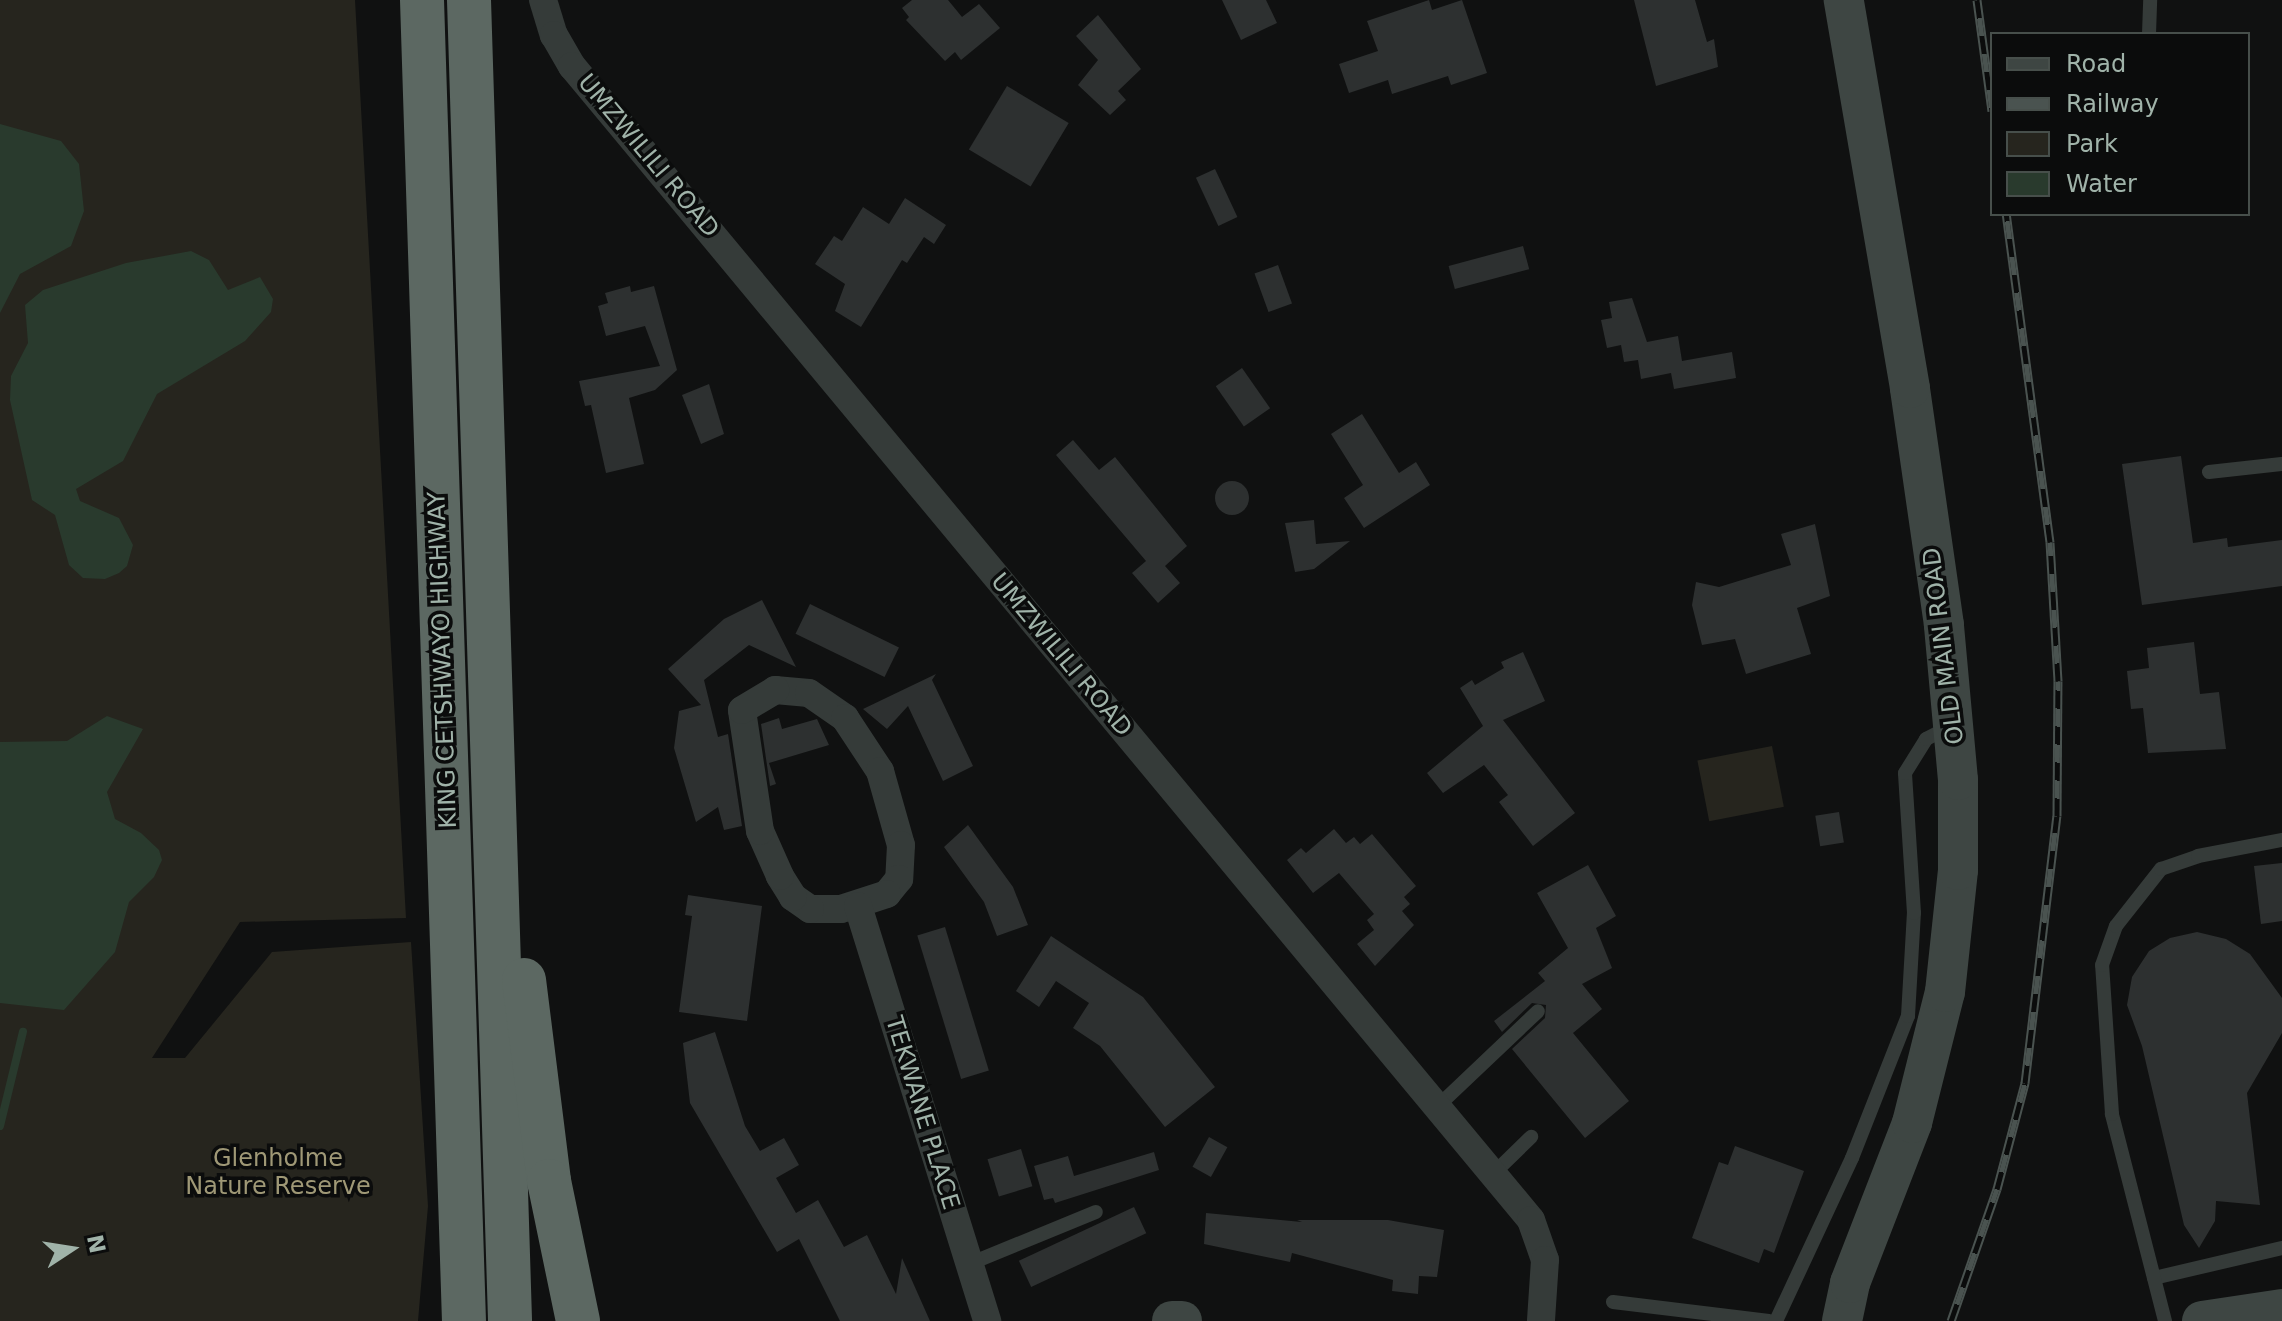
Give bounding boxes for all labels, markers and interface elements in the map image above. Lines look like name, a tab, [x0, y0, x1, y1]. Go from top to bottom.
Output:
legend	[1990, 32, 2250, 216]
text: Road	[2066, 50, 2126, 78]
street label: UMZWILILI ROAD	[571, 69, 725, 243]
text: Railway	[2066, 90, 2159, 118]
text: Park	[2066, 130, 2118, 158]
text: Water	[2066, 170, 2137, 198]
street label: KING CETSHWAYO HIGHWAY	[423, 491, 463, 829]
street label: OLD MAIN ROAD	[1918, 546, 1970, 746]
street label: UMZWILILI ROAD	[984, 568, 1138, 742]
street label: TEKWANE PLACE	[879, 1013, 965, 1213]
park label: Glenholme Nature Reserve	[185, 1145, 371, 1201]
north arrow	[32, 1209, 112, 1289]
text: N	[82, 1232, 110, 1256]

